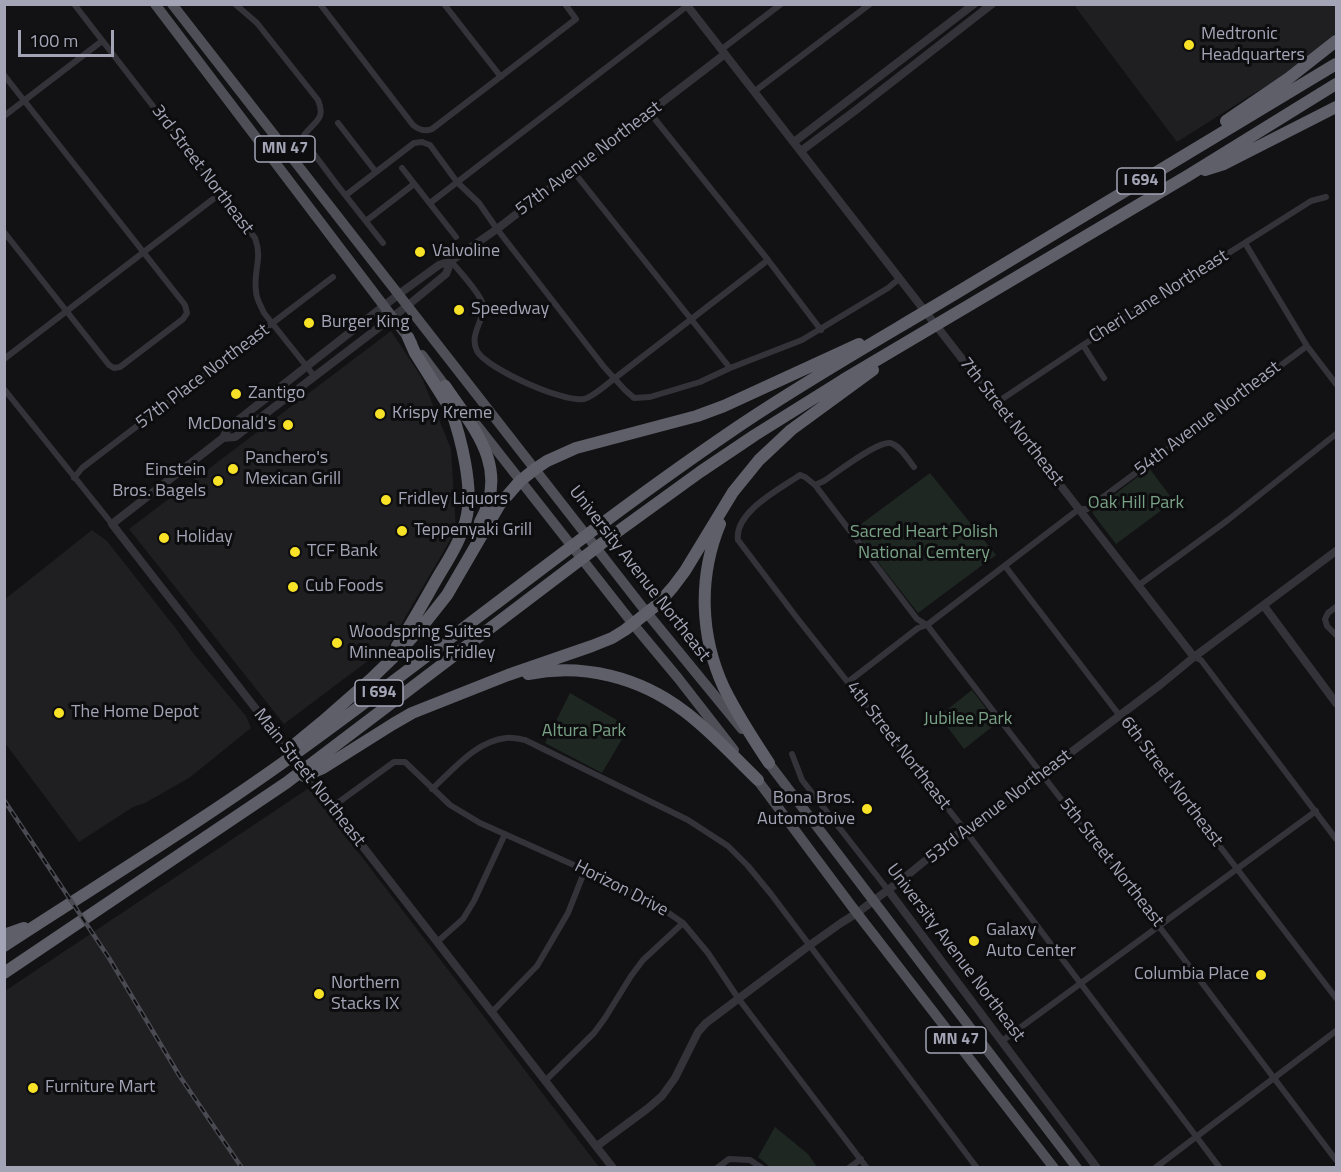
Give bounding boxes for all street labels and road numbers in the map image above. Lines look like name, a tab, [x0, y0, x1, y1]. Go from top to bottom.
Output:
street label: 57th Avenue Northeast	[512, 97, 666, 221]
street label: 3rd Street Northeast	[146, 101, 258, 239]
road number: MN 47	[255, 136, 315, 162]
road number: I 694	[1117, 168, 1165, 194]
street label: Cheri Lane Northeast	[1086, 246, 1232, 348]
street label: 57th Place Northeast	[132, 320, 274, 434]
street label: 7th Street Northeast	[954, 354, 1068, 490]
street label: 54th Avenue Northeast	[1131, 357, 1285, 481]
street label: University Avenue Northeast	[564, 482, 714, 666]
street label: 4th Street Northeast	[841, 678, 955, 814]
road number: I 694	[355, 680, 403, 706]
street label: Main Street Northeast	[249, 705, 369, 851]
street label: 6th Street Northeast	[1115, 713, 1227, 851]
street label: 53rd Avenue Northeast	[922, 745, 1076, 869]
street label: 5th Street Northeast	[1054, 795, 1168, 931]
street label: Horizon Drive	[570, 856, 672, 922]
street label: University Avenue Northeast	[881, 860, 1029, 1046]
road number: MN 47	[926, 1027, 986, 1053]

